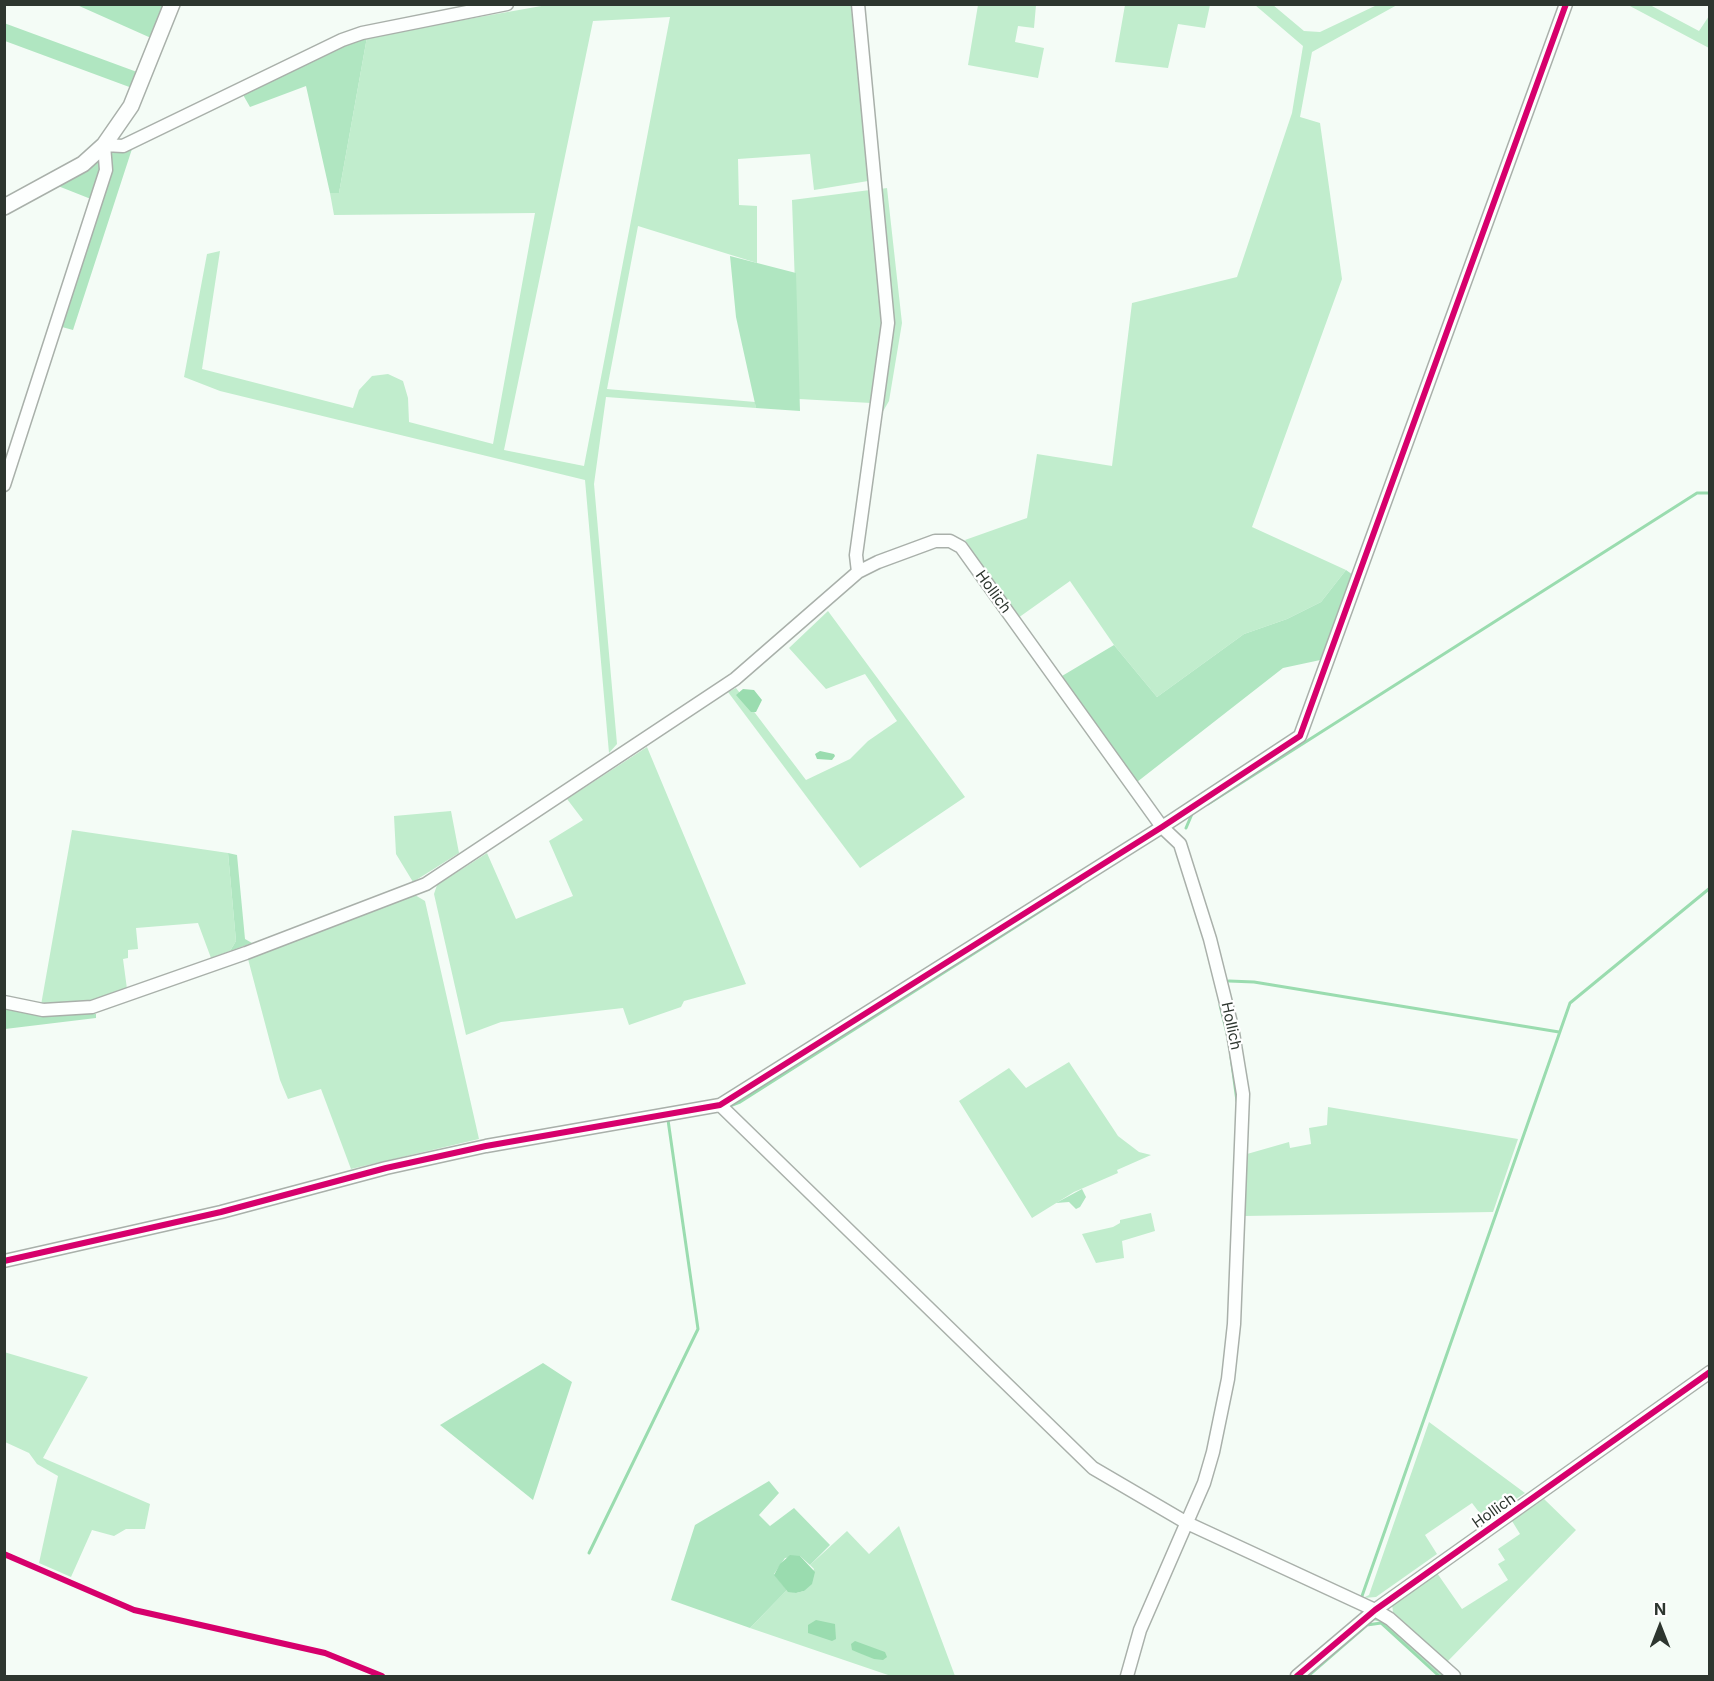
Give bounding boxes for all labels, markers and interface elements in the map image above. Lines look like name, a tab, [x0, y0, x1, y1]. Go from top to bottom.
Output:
street label: Hollich	[971, 567, 1015, 617]
street label: Hollich	[1217, 1000, 1245, 1052]
street label: Hollich	[1469, 1490, 1519, 1532]
north arrow	[1630, 1597, 1690, 1657]
text: N	[1654, 1599, 1666, 1619]

